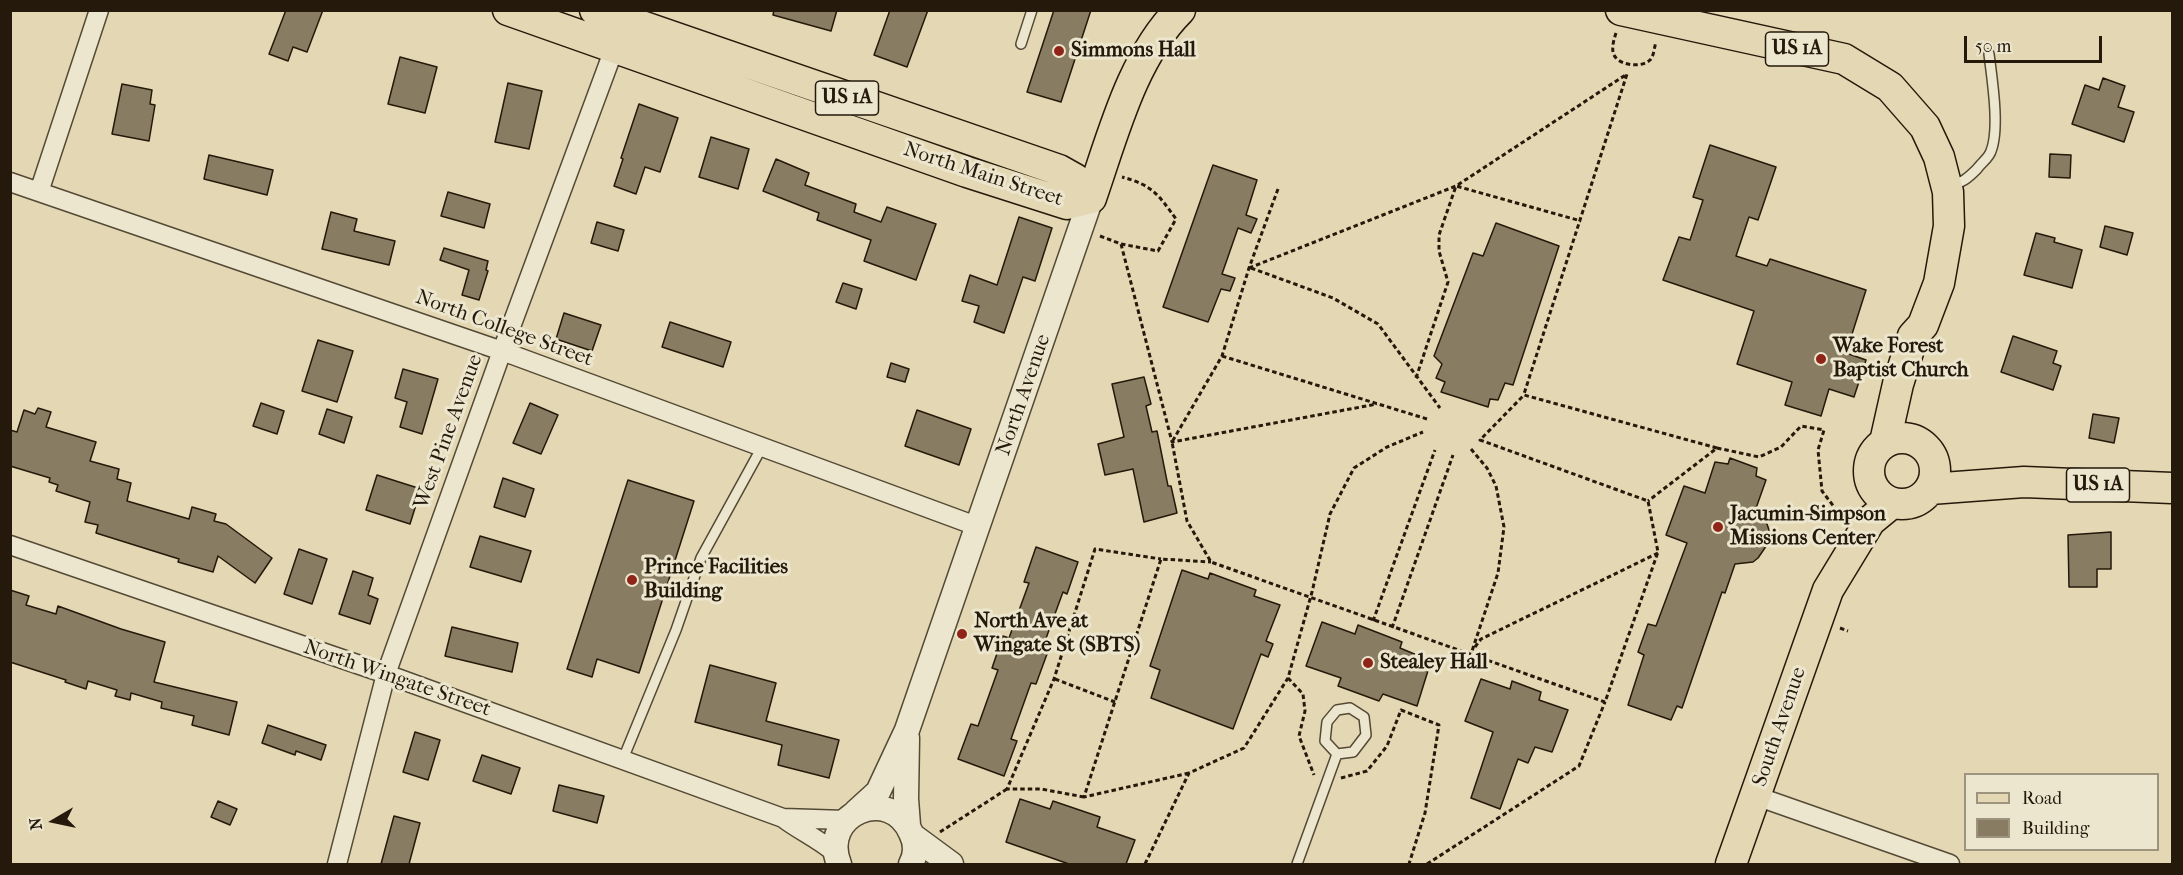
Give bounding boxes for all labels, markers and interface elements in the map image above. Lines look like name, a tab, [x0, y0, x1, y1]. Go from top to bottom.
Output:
scale bar	[1967, 24, 2105, 62]
road number: US 1A	[1766, 32, 1828, 66]
text: 50 m	[1975, 36, 2011, 57]
place label: Simmons Hall	[1071, 38, 1196, 64]
marker: Simmons Hall	[1052, 44, 1066, 58]
road number: US 1A	[816, 81, 878, 115]
street label: North Main Street	[900, 137, 1066, 213]
street label: North College Street	[412, 285, 596, 373]
street label: North Avenue	[991, 331, 1057, 459]
place label: Wake Forest Baptist Church	[1833, 334, 1969, 384]
street label: West Pine Avenue	[409, 351, 489, 513]
marker: Wake Forest Baptist Church	[1814, 352, 1828, 366]
road number: US 1A	[2066, 468, 2130, 502]
place label: Jacumin-Simpson Missions Center	[1730, 502, 1886, 552]
marker: Jacumin-Simpson Missions Center	[1711, 520, 1725, 534]
place label: Prince Facilities Building	[644, 555, 788, 605]
marker: Prince Facilities Building	[625, 573, 639, 587]
place label: North Ave at Wingate St (SBTS)	[974, 609, 1140, 659]
marker: North Ave at Wingate St (SBTS)	[955, 627, 969, 641]
street label: North Wingate Street	[300, 635, 494, 723]
place label: Stealey Hall	[1380, 650, 1488, 676]
marker: Stealey Hall	[1361, 656, 1375, 670]
street label: South Avenue	[1748, 664, 1812, 790]
legend	[1964, 773, 2159, 851]
text: Road	[2022, 788, 2062, 809]
north arrow	[24, 791, 84, 851]
text: N	[25, 816, 46, 831]
text: Building	[2022, 818, 2089, 839]

